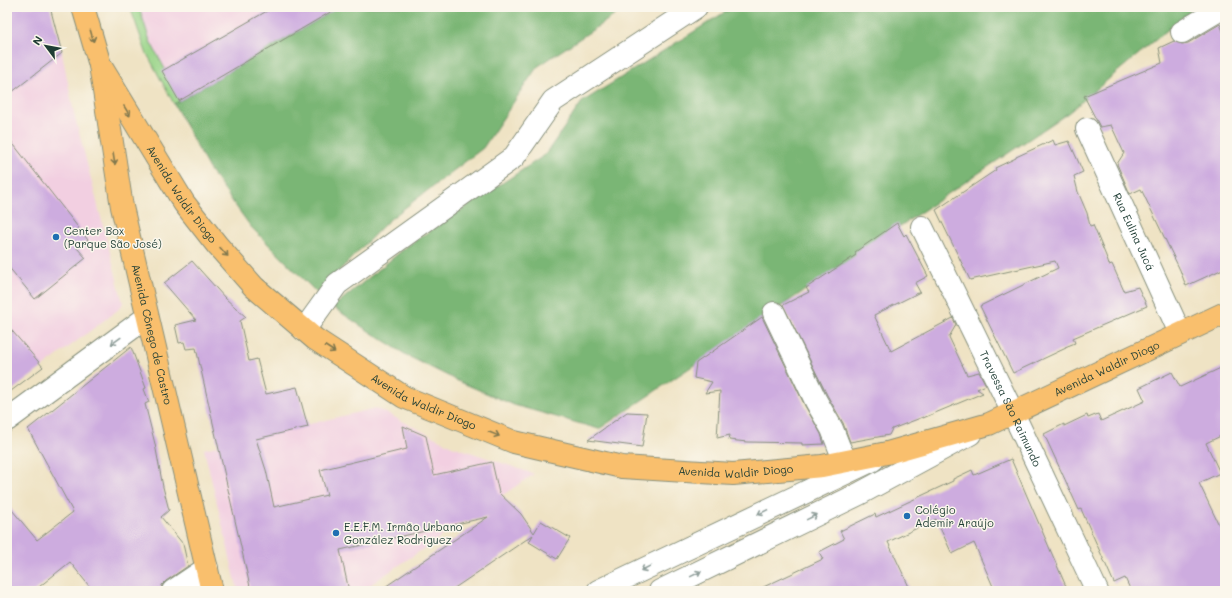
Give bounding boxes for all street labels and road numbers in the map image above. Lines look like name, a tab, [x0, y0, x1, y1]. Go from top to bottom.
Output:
street label: Avenida Waldir Diogo	[144, 142, 221, 246]
street label: Rua Eulina Jucá	[1110, 190, 1159, 273]
street label: Avenida Cônego de Castro	[129, 262, 176, 407]
street label: Avenida Waldir Diogo	[1051, 337, 1162, 399]
street label: Travessa São Raimundo	[977, 348, 1045, 469]
street label: Avenida Waldir Diogo	[368, 370, 479, 433]
street label: Avenida Waldir Diogo	[678, 461, 794, 481]

